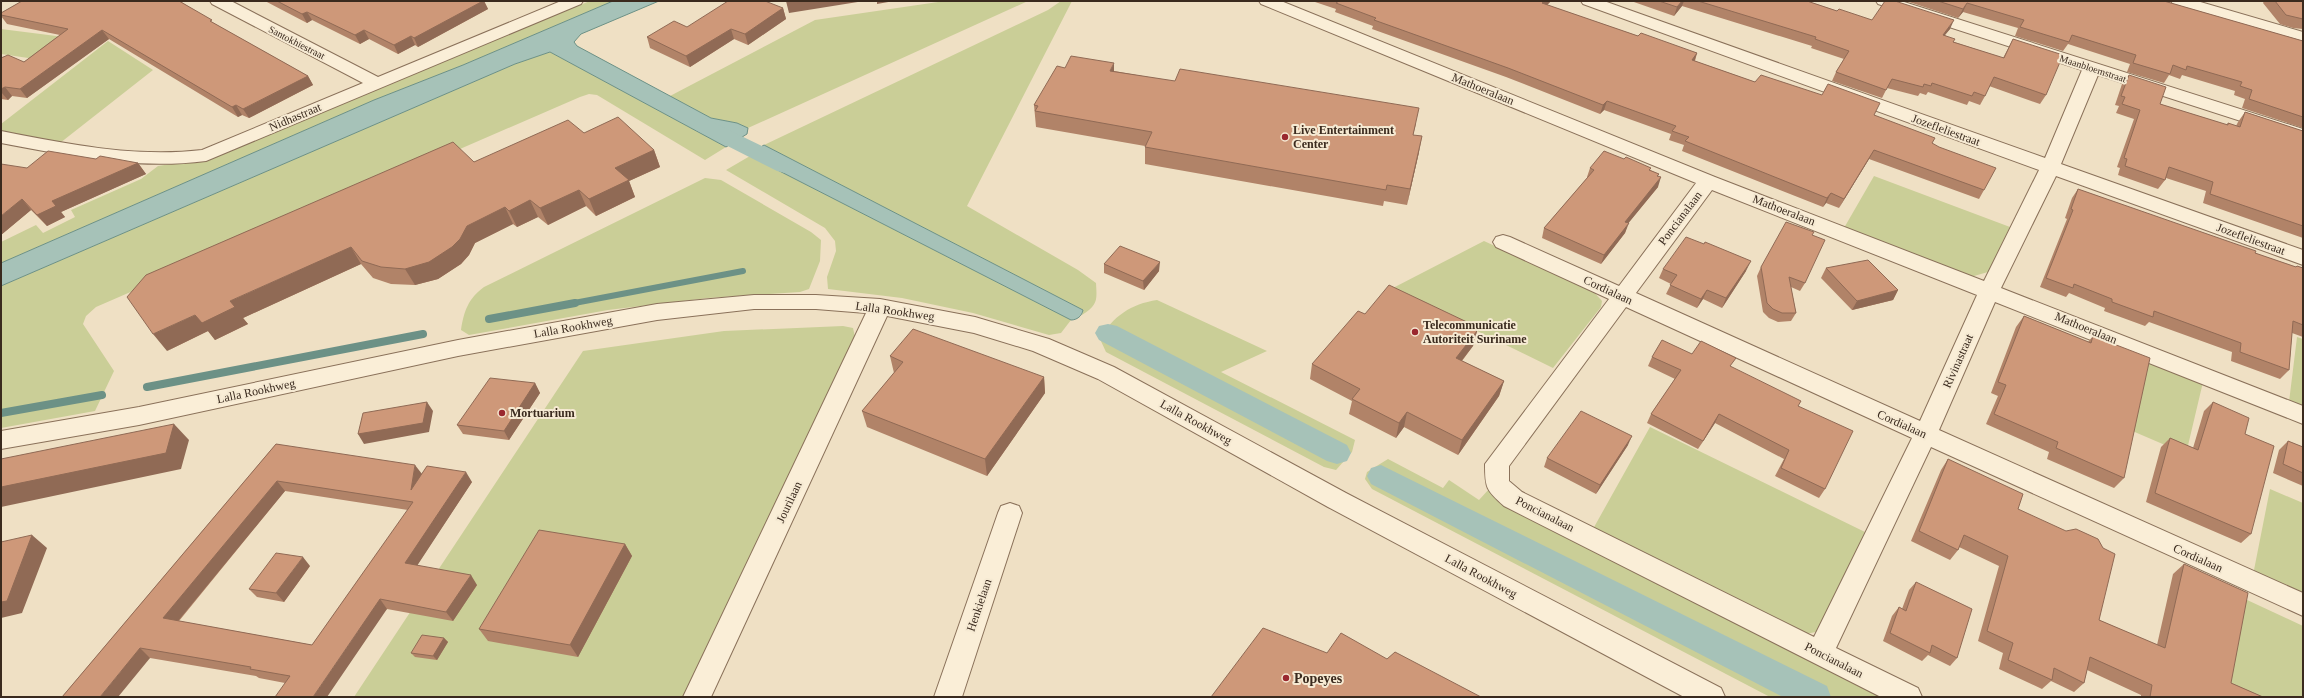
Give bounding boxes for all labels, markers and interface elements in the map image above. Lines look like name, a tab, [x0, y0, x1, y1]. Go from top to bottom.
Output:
street label: Santokhiestraat	[267, 24, 327, 61]
street label: Maanbloemstraat	[2058, 53, 2128, 85]
street label: Mathoeralaan	[1450, 70, 1516, 108]
street label: Nidhastraat	[267, 99, 324, 134]
street label: Jozefleliestraat	[1910, 111, 1983, 149]
place label: Live Entertainment Center	[1293, 123, 1394, 151]
marker: Live Entertainment Center	[1280, 132, 1290, 142]
street label: Poncianalaan	[1655, 188, 1705, 248]
street label: Mathoeralaan	[1751, 192, 1817, 228]
street label: Jozefleliestraat	[2215, 220, 2288, 258]
street label: Cordialaan	[1581, 273, 1635, 307]
street label: Lalla Rookhweg	[855, 299, 935, 323]
street label: Mathoeralaan	[2053, 309, 2119, 347]
street label: Lalla Rookhweg	[533, 313, 613, 341]
place label: Telecommunicatie Autoriteit Suriname	[1423, 318, 1527, 346]
marker: Telecommunicatie Autoriteit Suriname	[1410, 327, 1420, 337]
street label: Rivinastraat	[1940, 331, 1976, 390]
street label: Lalla Rookhweg	[216, 376, 296, 406]
street label: Lalla Rookhweg	[1158, 397, 1234, 447]
place label: Mortuarium	[510, 406, 575, 420]
street label: Cordialaan	[1875, 407, 1929, 441]
marker: Mortuarium	[497, 408, 507, 418]
street label: Jourilaan	[773, 479, 805, 525]
street label: Poncianalaan	[1513, 493, 1577, 535]
street label: Cordialaan	[2171, 541, 2225, 575]
street label: Lalla Rookhweg	[1443, 551, 1519, 601]
street label: Henkielaan	[963, 577, 995, 633]
street label: Poncianalaan	[1802, 639, 1866, 681]
place label: Popeyes	[1294, 671, 1343, 686]
marker: Popeyes	[1281, 673, 1291, 683]

